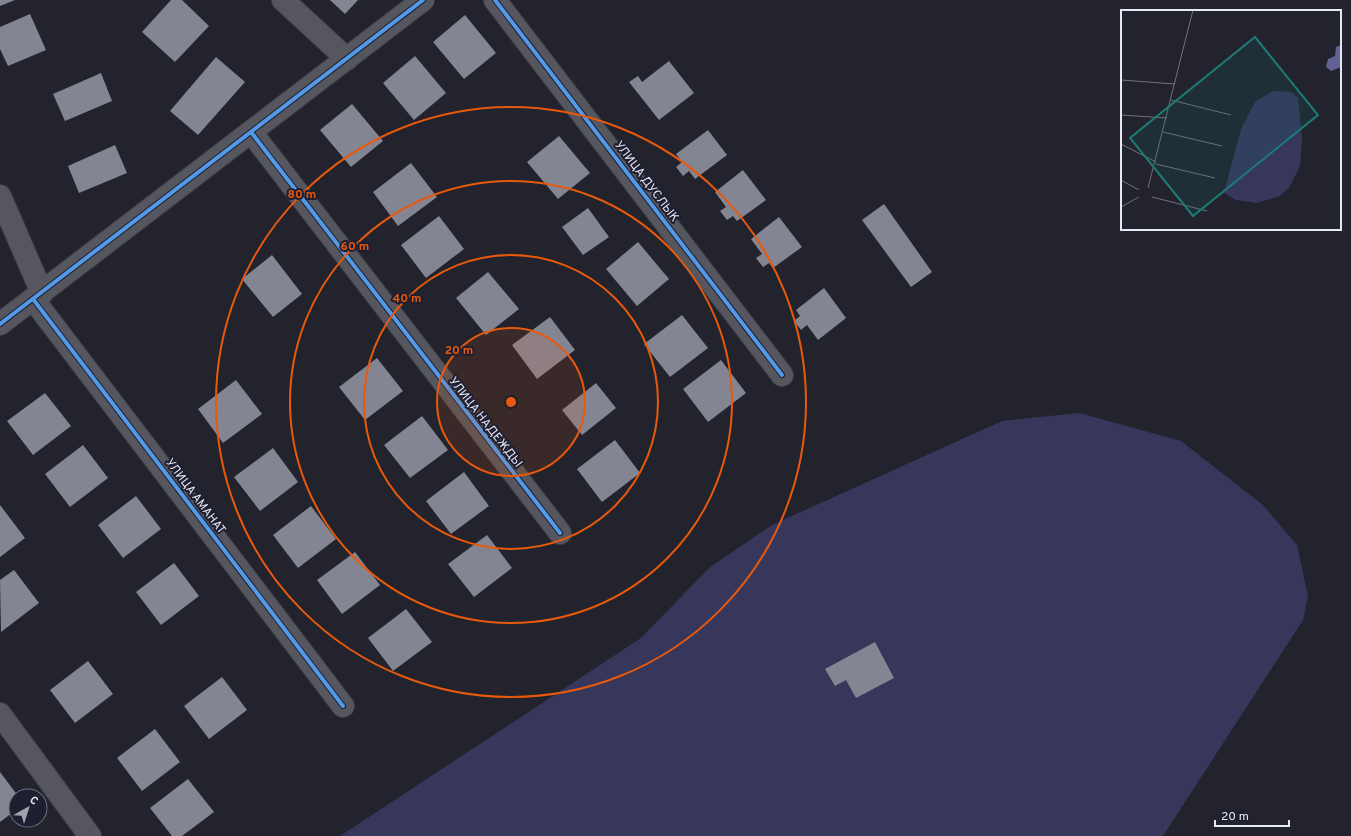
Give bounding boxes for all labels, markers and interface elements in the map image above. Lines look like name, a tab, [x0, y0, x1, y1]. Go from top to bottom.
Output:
inset map	[1121, 10, 1341, 230]
street label: УЛИЦА ДУСЛЫК	[610, 138, 682, 225]
text: 80 m	[288, 187, 316, 203]
text: 60 m	[341, 239, 369, 255]
text: 40 m	[392, 291, 422, 307]
text: 20 m	[445, 343, 473, 359]
street label: УЛИЦА НАДЕЖДЫ	[445, 374, 526, 471]
centre of rings	[504, 395, 518, 409]
street label: УЛИЦА АМАНАТ	[161, 455, 229, 538]
north arrow	[8, 788, 48, 828]
text: С	[27, 793, 41, 809]
scale bar	[1215, 802, 1289, 828]
text: 20 m	[1221, 809, 1249, 825]

